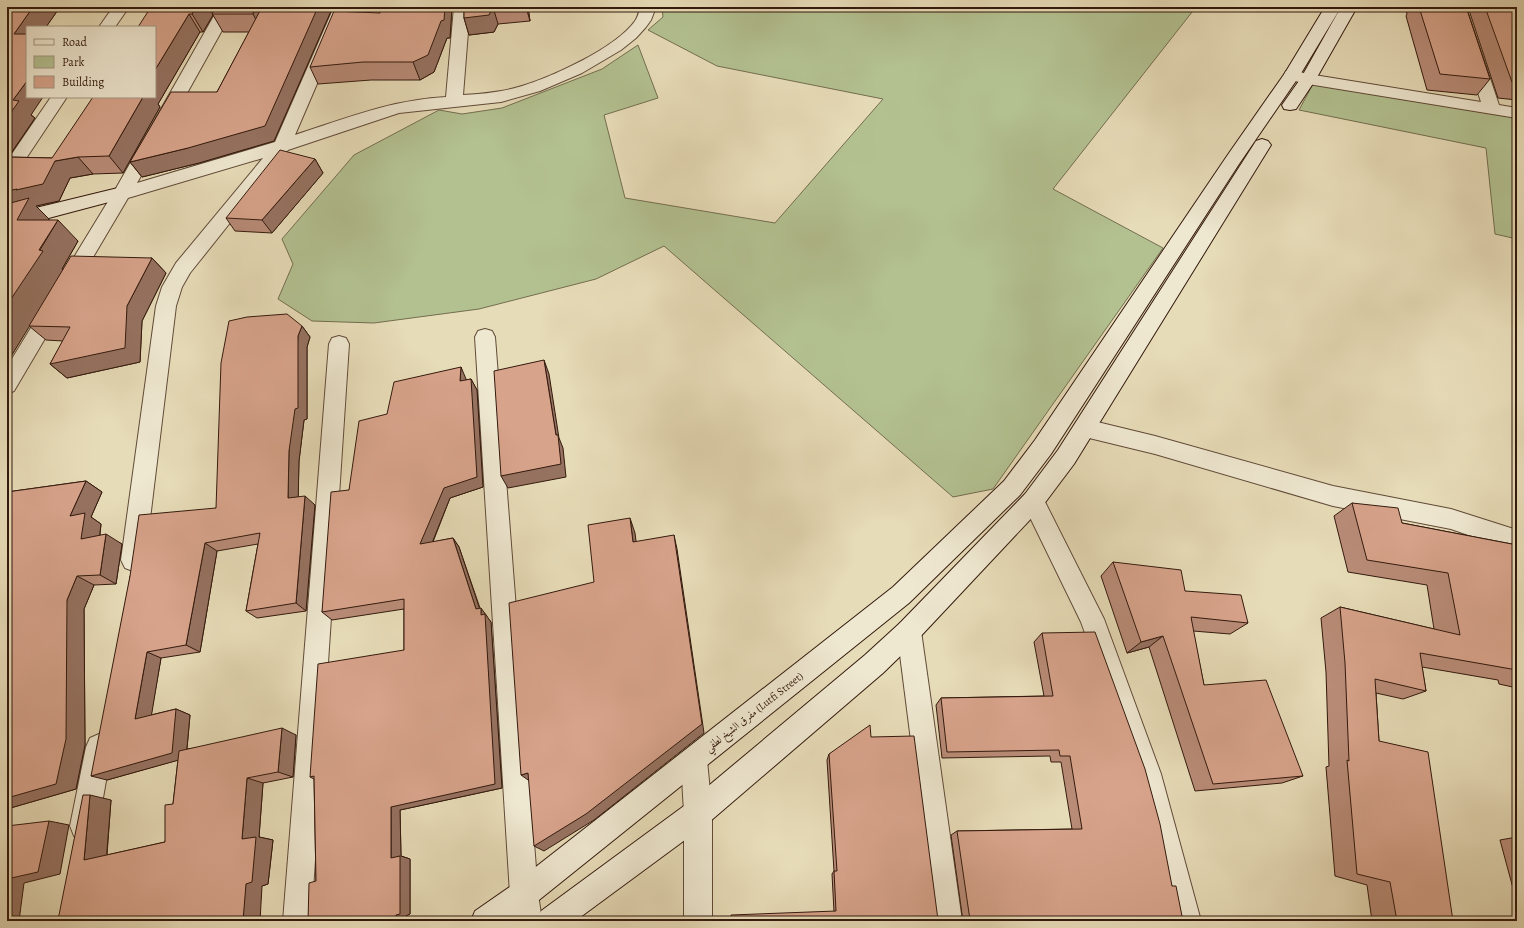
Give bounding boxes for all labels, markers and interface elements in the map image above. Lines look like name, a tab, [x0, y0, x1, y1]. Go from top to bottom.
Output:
legend	[26, 26, 156, 98]
text: Road	[62, 34, 88, 50]
text: Park	[62, 54, 85, 70]
text: Building	[62, 74, 104, 90]
street label: مفرق الشيخ لطفي (Lutfi Street)	[702, 669, 808, 758]

